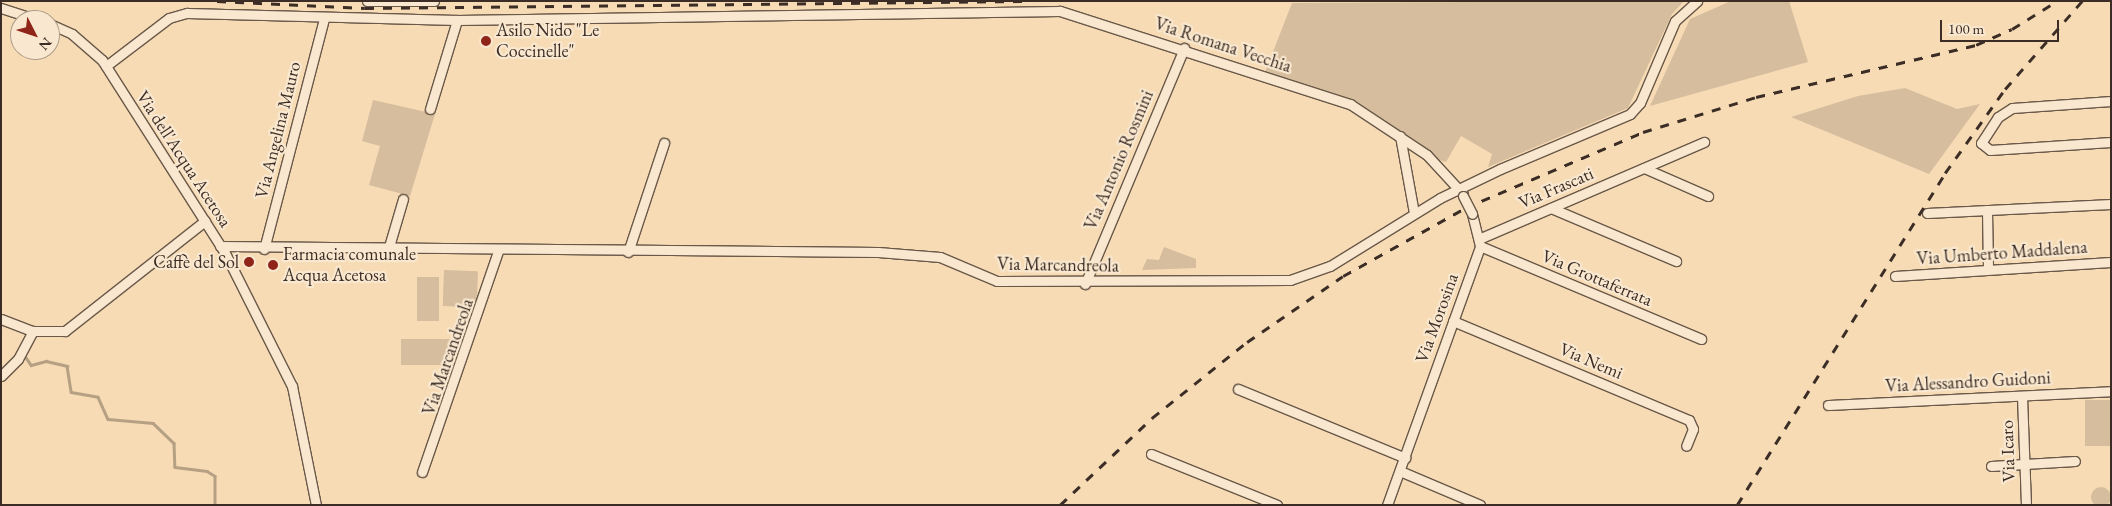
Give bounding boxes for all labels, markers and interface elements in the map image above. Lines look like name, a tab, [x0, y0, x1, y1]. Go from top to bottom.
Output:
north arrow	[10, 10, 60, 60]
scale bar	[1942, 10, 2061, 42]
street label: Via Romana Vecchia	[1152, 13, 1294, 77]
text: 100 m	[1948, 19, 1984, 38]
place label: Asilo Nido "Le Coccinelle"	[496, 20, 599, 62]
text: N	[35, 34, 56, 54]
marker: Asilo Nido "Le Coccinelle"	[480, 35, 492, 47]
street label: Via Angelina Mauro	[251, 59, 305, 201]
street label: Via dell'Acqua Acetosa	[132, 87, 236, 231]
street label: Via Antonio Rosmini	[1080, 87, 1158, 233]
street label: Via Frascati	[1515, 163, 1597, 213]
street label: Via Umberto Maddalena	[1916, 236, 2088, 270]
place label: Farmacia comunale Acqua Acetosa	[283, 244, 416, 286]
street label: Via Grottaferrata	[1539, 245, 1655, 311]
place label: Caffè del Sol	[153, 251, 239, 273]
street label: Via Marcandreola	[997, 253, 1119, 277]
marker: Caffè del Sol	[243, 256, 255, 268]
marker: Farmacia comunale Acqua Acetosa	[267, 259, 279, 271]
street label: Via Morosina	[1411, 270, 1463, 366]
street label: Via Marcandreola	[418, 296, 478, 418]
street label: Via Nemi	[1556, 338, 1626, 384]
street label: Via Alessandro Guidoni	[1885, 367, 2051, 397]
street label: Via Icaro	[1996, 420, 2020, 482]

